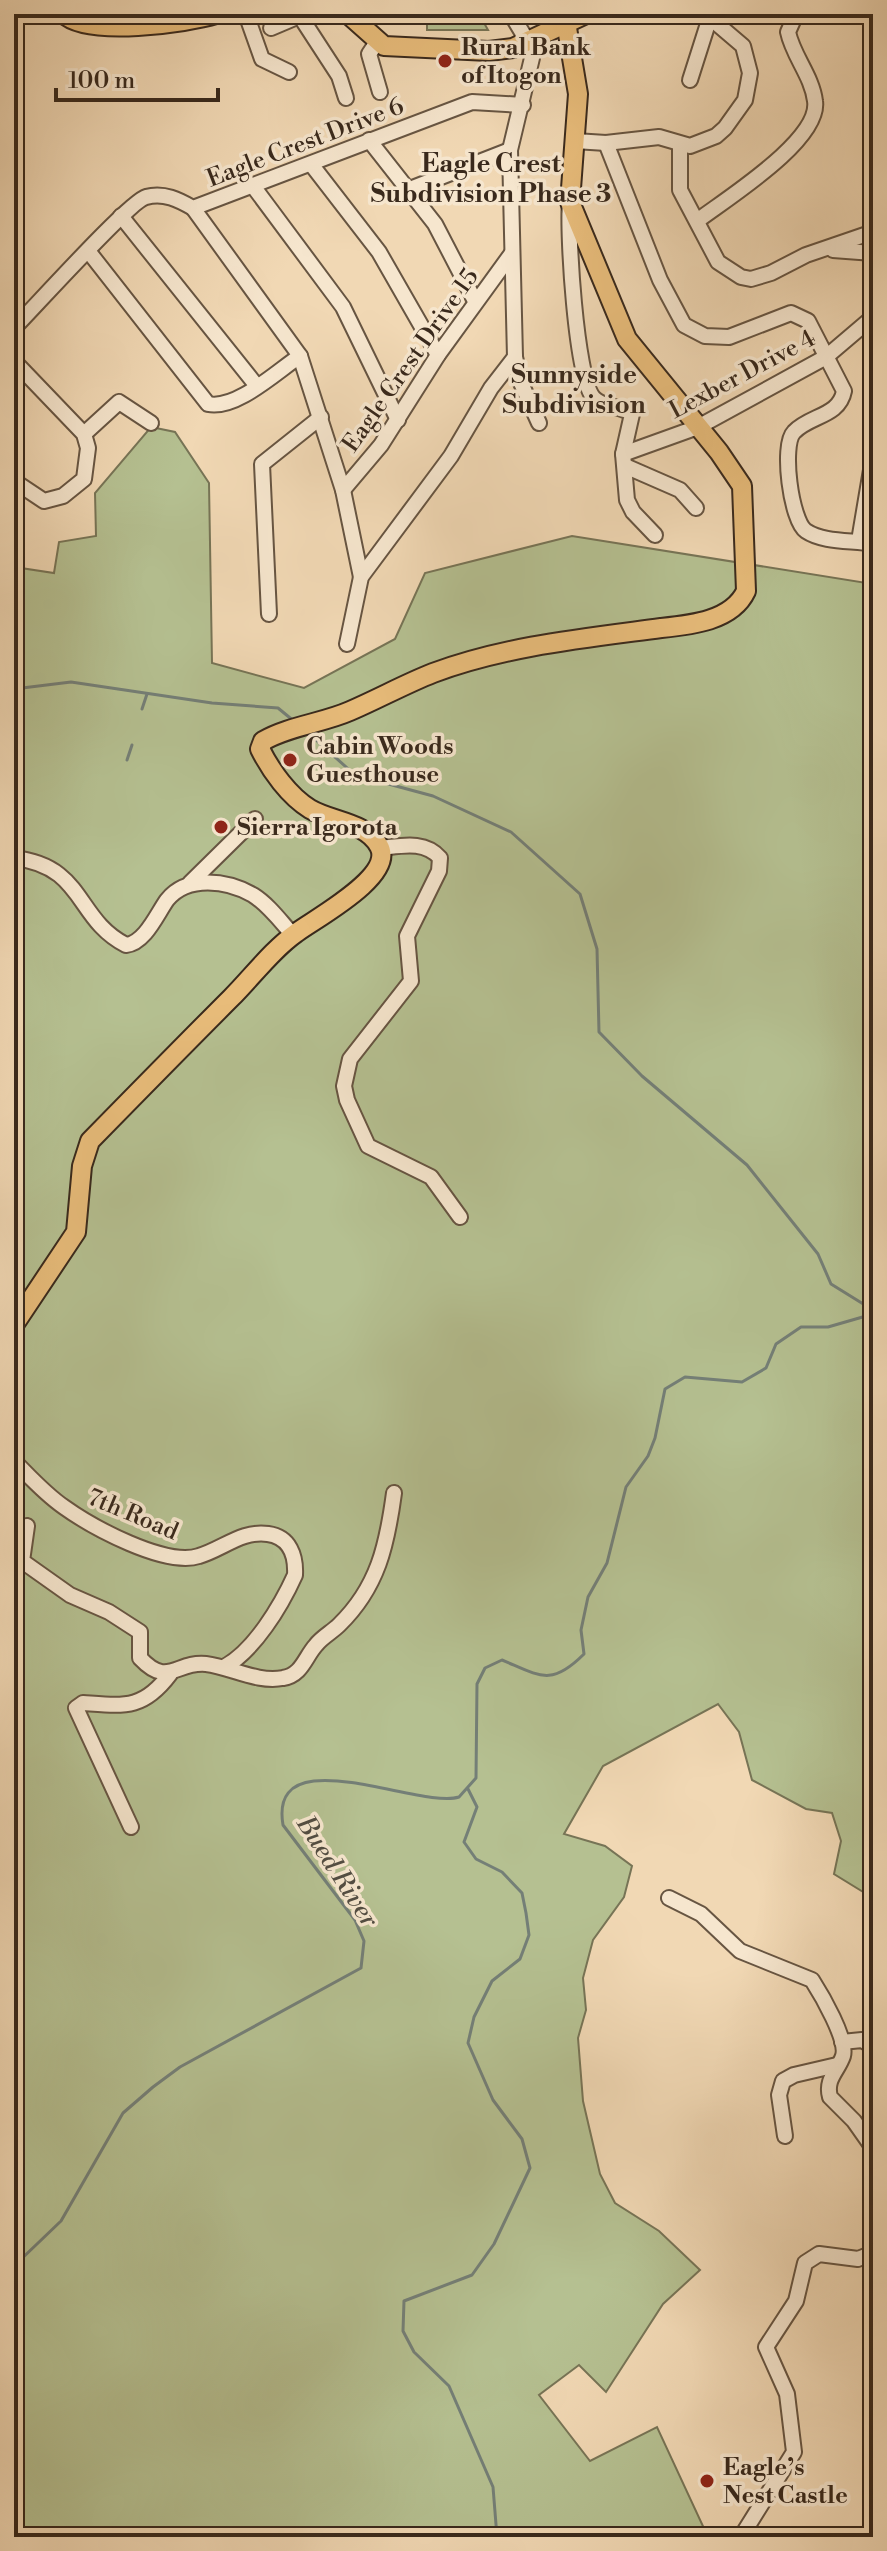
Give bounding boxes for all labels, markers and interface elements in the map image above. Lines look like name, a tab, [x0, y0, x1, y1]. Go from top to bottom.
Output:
place label: Rural Bank of Itogon	[461, 33, 592, 91]
scale bar	[56, 52, 218, 102]
marker: Rural Bank of Itogon	[436, 52, 454, 70]
text: 100 m	[68, 66, 135, 96]
street label: Eagle Crest Drive 6	[202, 92, 408, 194]
district label: Eagle Crest Subdivision Phase 3	[370, 148, 612, 210]
street label: Eagle Crest Drive 15	[336, 263, 486, 458]
street label: Lexber Drive 4	[664, 324, 821, 426]
district label: Sunnyside Subdivision	[502, 359, 646, 421]
place label: Cabin Woods Guesthouse	[306, 732, 454, 790]
marker: Cabin Woods Guesthouse	[281, 751, 299, 769]
place label: Sierra Igorota	[237, 813, 399, 843]
marker: Sierra Igorota	[212, 818, 230, 836]
street label: 7th Road	[83, 1482, 183, 1548]
water label: Bued River	[289, 1809, 386, 1934]
place label: Eagle’s Nest Castle	[723, 2453, 848, 2511]
marker: Eagle’s Nest Castle	[698, 2472, 716, 2490]

